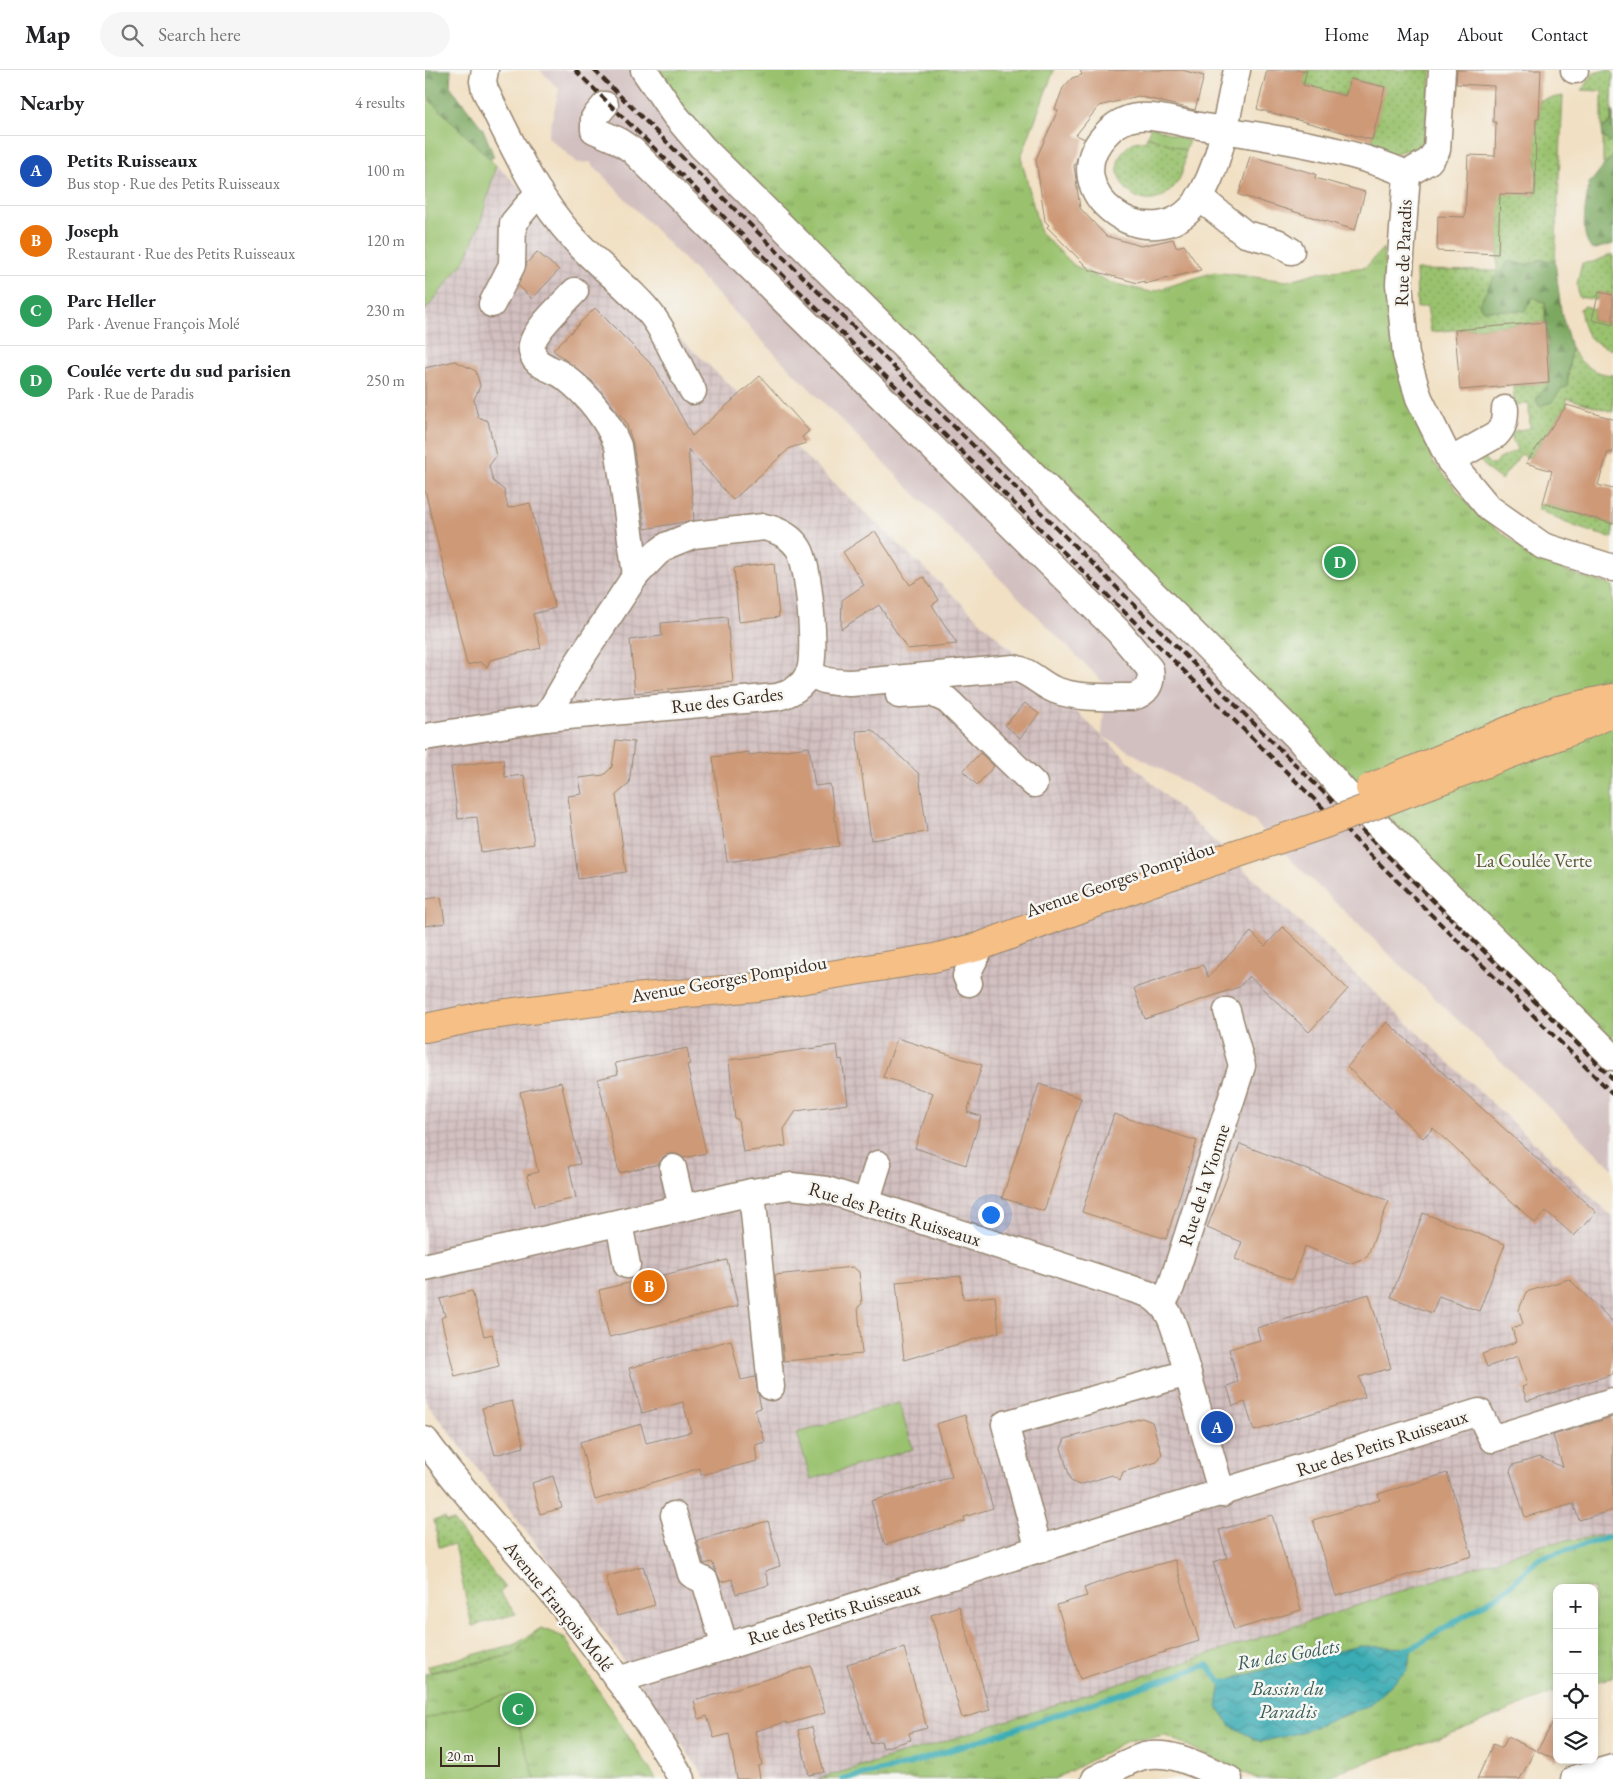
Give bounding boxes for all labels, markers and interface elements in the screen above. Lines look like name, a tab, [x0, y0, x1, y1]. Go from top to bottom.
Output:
search box	[100, 12, 450, 57]
text: Map	[25, 19, 70, 50]
icon: search	[118, 21, 146, 49]
text: Search here	[158, 22, 241, 47]
text: Home	[1324, 23, 1369, 46]
text: Map	[1397, 23, 1429, 46]
text: About	[1457, 23, 1503, 46]
text: Contact	[1531, 23, 1588, 46]
text: Nearby	[20, 89, 84, 116]
text: 4 results	[355, 92, 405, 113]
text: Petits Ruisseaux	[67, 148, 197, 173]
text: A	[30, 160, 42, 181]
text: 100 m	[366, 160, 405, 181]
text: Bus stop · Rue des Petits Ruisseaux	[67, 173, 280, 194]
street label: Rue de Paradis	[1389, 199, 1417, 307]
text: Joseph	[67, 218, 119, 243]
text: B	[31, 230, 41, 251]
text: 120 m	[366, 230, 405, 251]
text: Restaurant · Rue des Petits Ruisseaux	[67, 243, 295, 264]
text: Parc Heller	[67, 288, 156, 313]
text: C	[30, 300, 42, 321]
text: 230 m	[366, 300, 405, 321]
text: Park · Avenue François Molé	[67, 313, 240, 334]
text: Coulée verte du sud parisien	[67, 358, 291, 383]
text: D	[30, 370, 42, 391]
text: 250 m	[366, 370, 405, 391]
text: Park · Rue de Paradis	[67, 383, 194, 404]
pin: D	[1324, 543, 1356, 581]
street label: Rue des Gardes	[670, 681, 784, 719]
street label: Avenue Georges Pompidou	[1021, 835, 1218, 923]
park label: La Coulée Verte	[1476, 848, 1592, 873]
street label: Avenue Georges Pompidou	[628, 949, 829, 1009]
street label: Rue de la Viorme	[1173, 1121, 1235, 1249]
street label: Rue des Petits Ruisseaux	[806, 1176, 985, 1252]
your location	[978, 1202, 1004, 1228]
pin: B	[633, 1267, 665, 1305]
street label: Rue des Petits Ruisseaux	[1293, 1403, 1472, 1483]
pin: A	[1201, 1408, 1233, 1446]
street label: Avenue François Molé	[498, 1535, 619, 1677]
street label: Rue des Petits Ruisseaux	[745, 1575, 924, 1651]
map controls	[1553, 1584, 1598, 1764]
button: +	[1553, 1584, 1598, 1629]
button: −	[1553, 1629, 1598, 1674]
water label: Ru des Godets	[1234, 1632, 1342, 1676]
button: locate	[1553, 1674, 1598, 1719]
water label: Bassin du Paradis	[1251, 1675, 1324, 1724]
pin: C	[502, 1690, 534, 1728]
button: layers	[1553, 1719, 1598, 1764]
scale bar	[440, 1744, 500, 1767]
text: 20 m	[447, 1747, 474, 1765]

